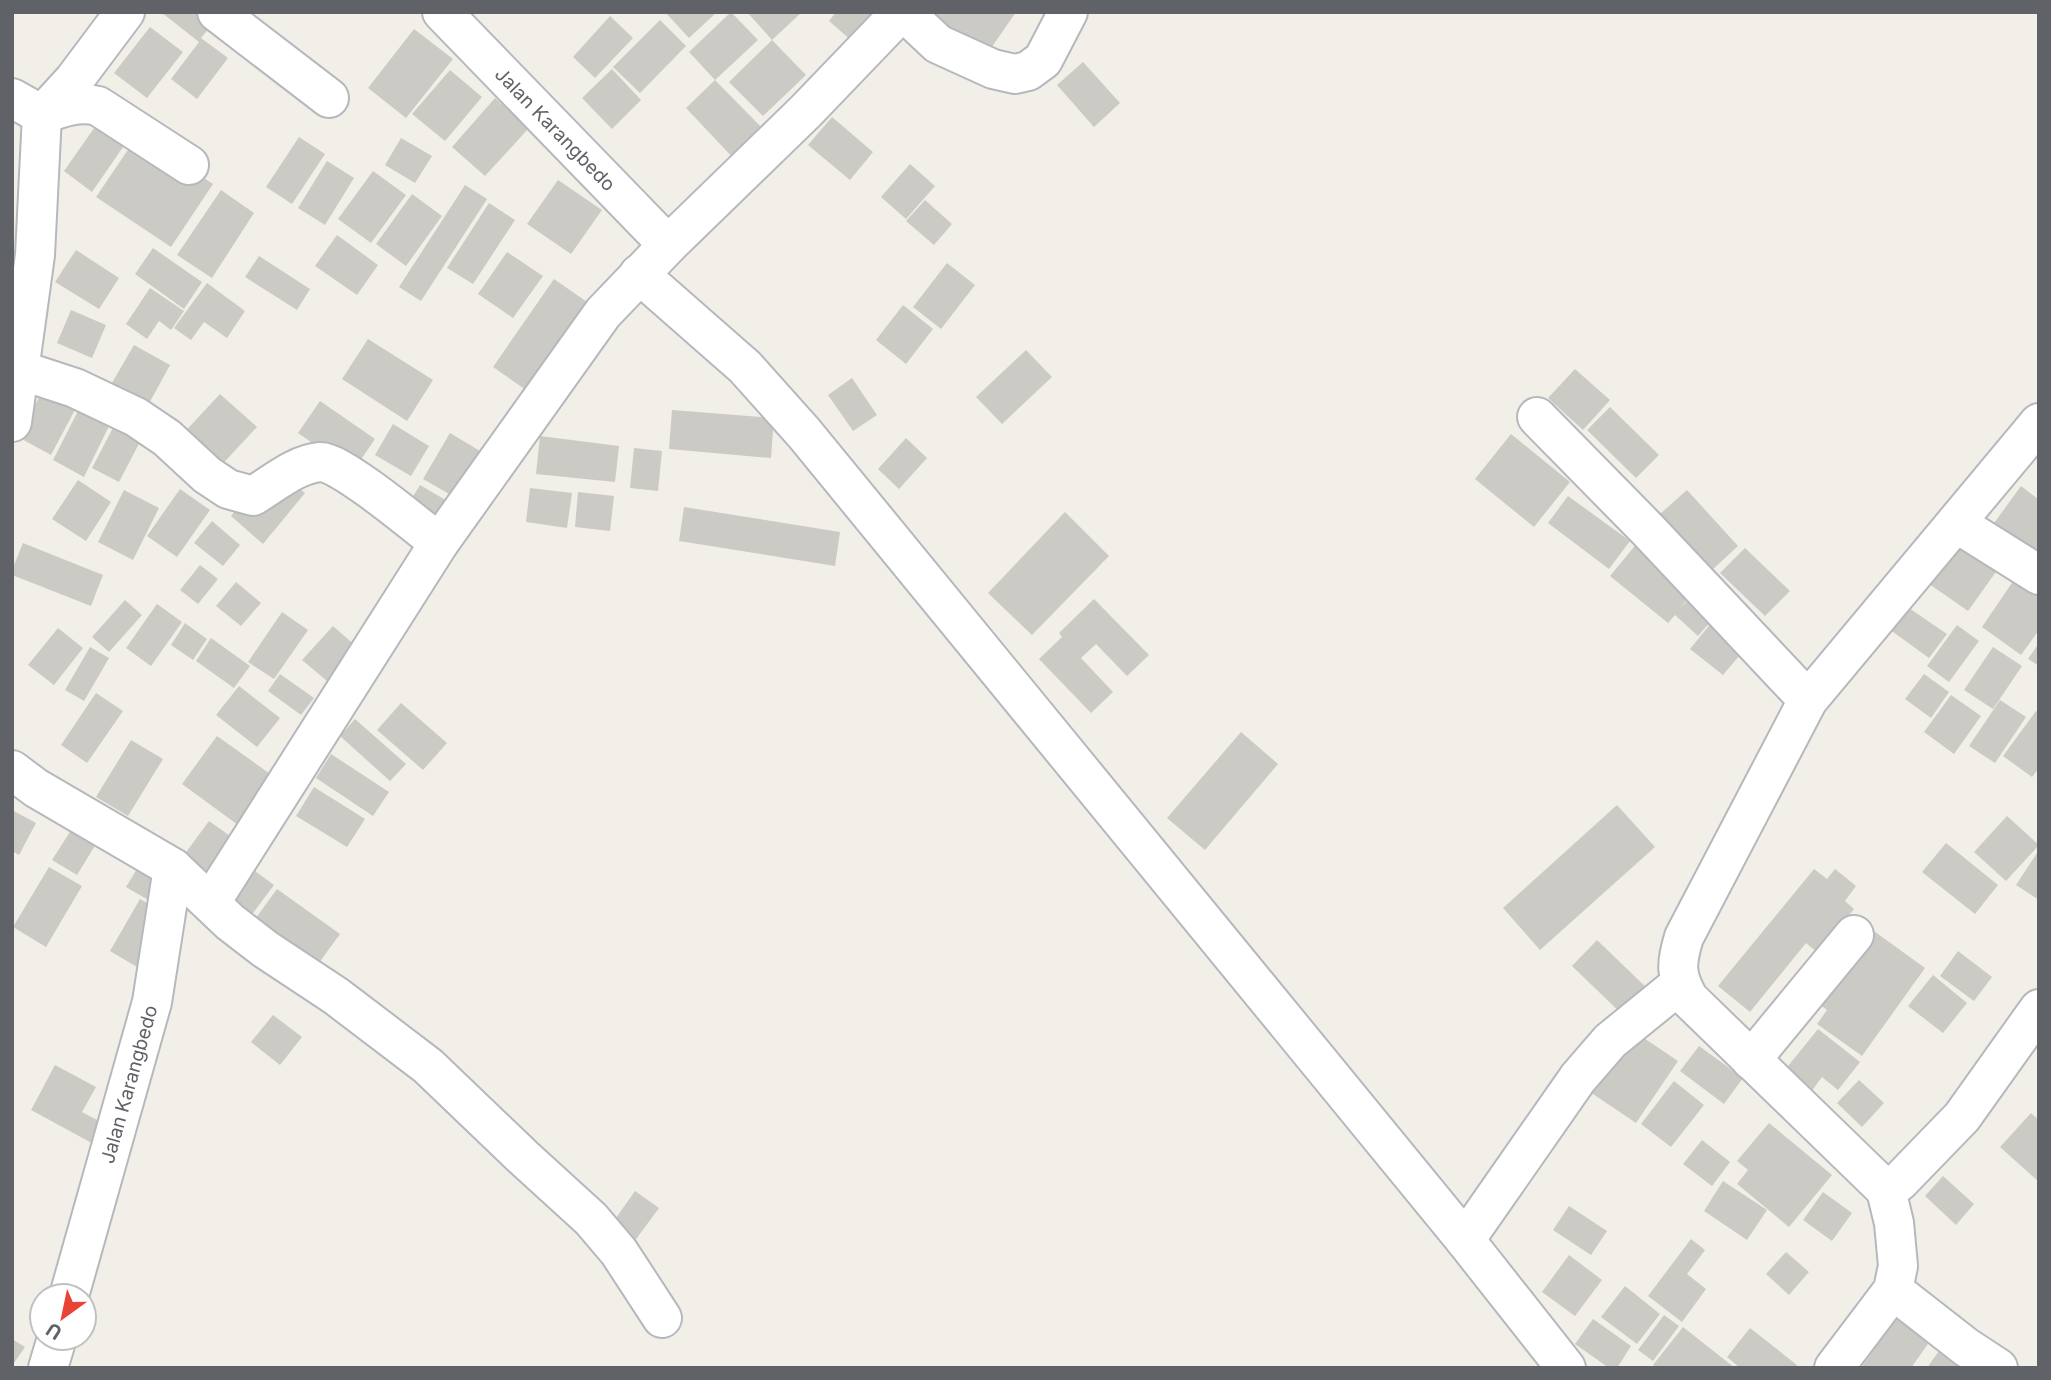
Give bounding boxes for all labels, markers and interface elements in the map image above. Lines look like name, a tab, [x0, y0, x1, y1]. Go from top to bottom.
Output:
street label: Jalan Karangbedo	[490, 63, 620, 196]
street label: Jalan Karangbedo	[96, 1003, 163, 1166]
north arrow	[28, 1282, 98, 1352]
text: U	[42, 1317, 66, 1344]

